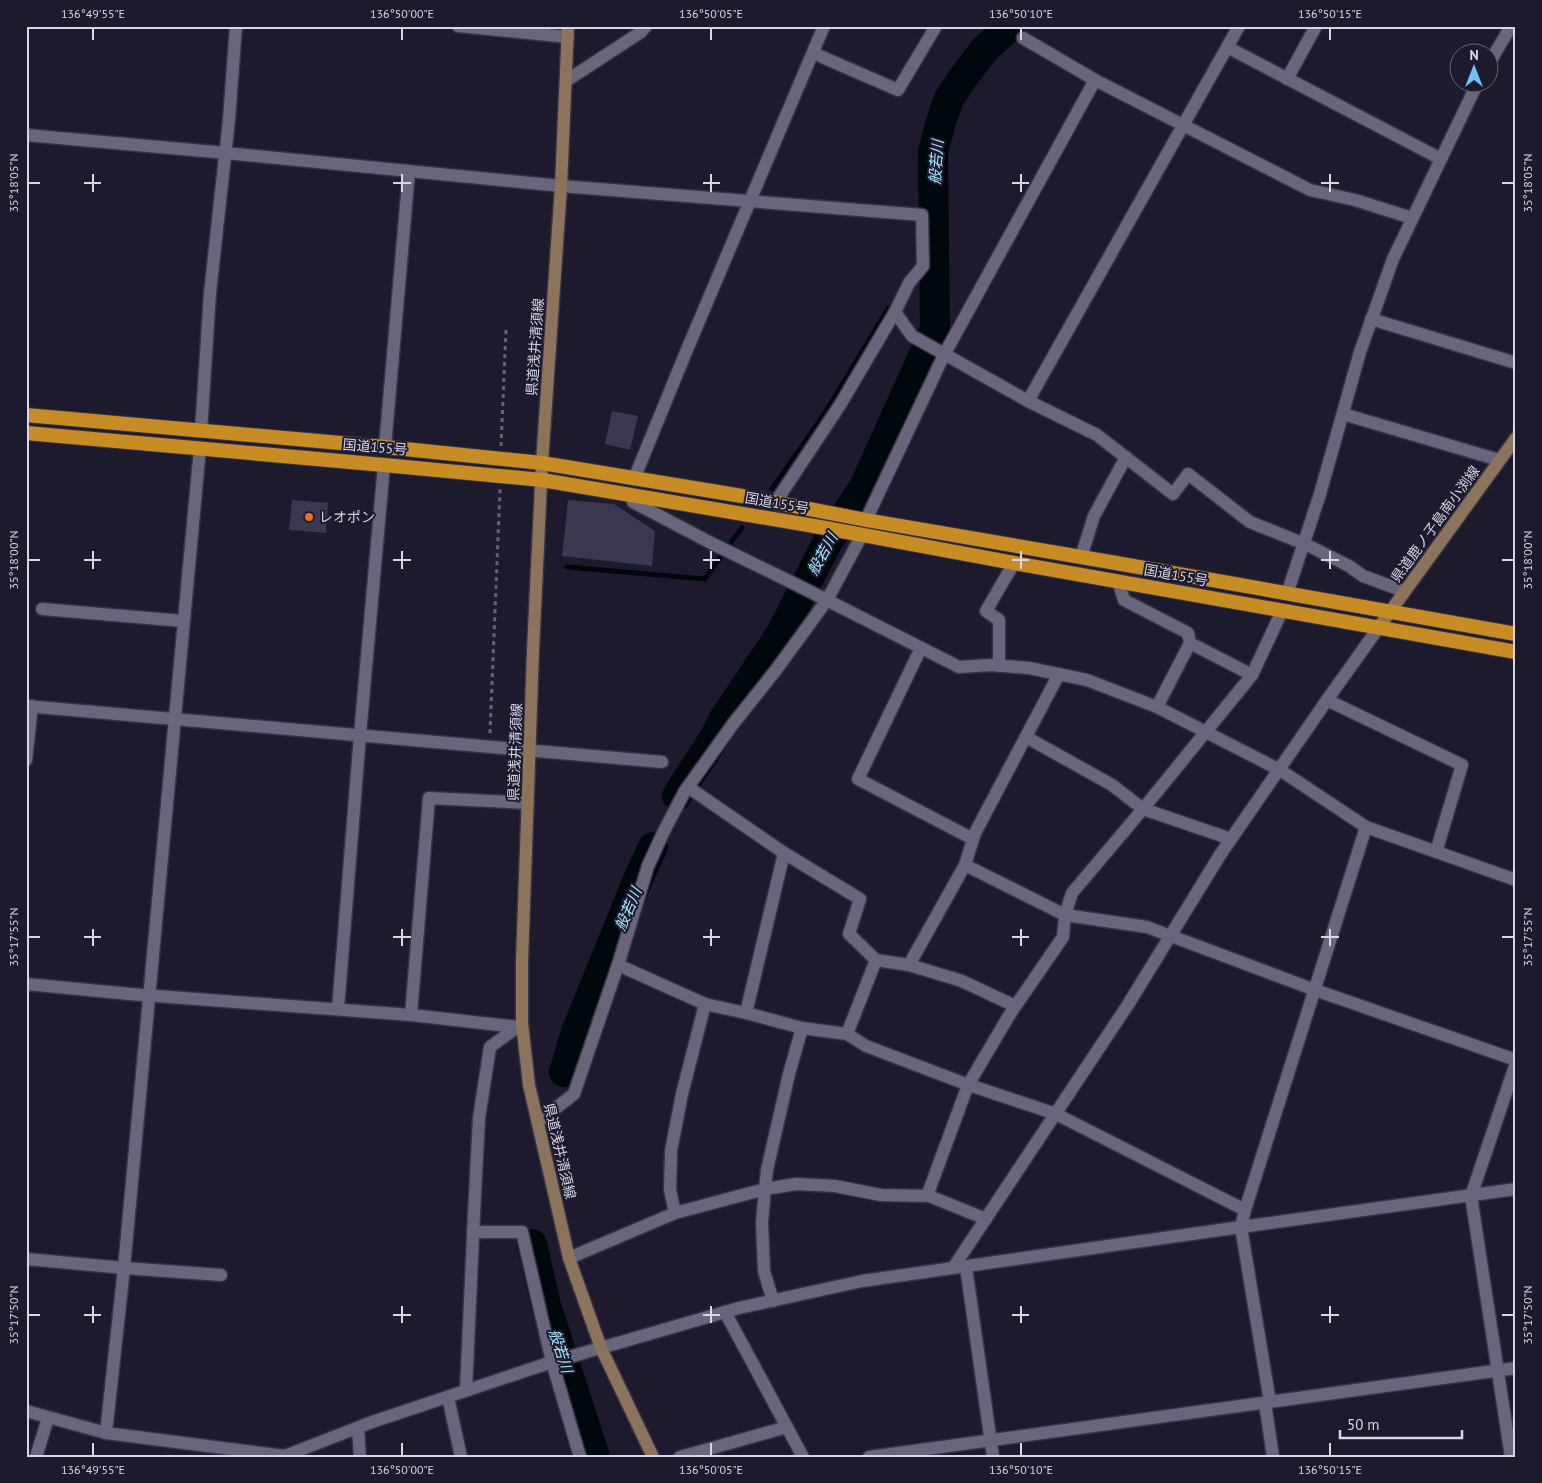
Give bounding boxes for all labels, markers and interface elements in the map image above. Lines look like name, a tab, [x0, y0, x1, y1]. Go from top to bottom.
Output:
text: 136°49'55"E	[61, 6, 125, 21]
text: 136°50'00"E	[370, 6, 434, 21]
text: 136°50'05"E	[679, 6, 743, 21]
text: 136°50'10"E	[989, 6, 1053, 21]
text: 136°50'15"E	[1298, 6, 1362, 21]
north arrow	[1450, 42, 1500, 92]
text: N	[1469, 46, 1479, 64]
water label: 般若川	[925, 137, 947, 185]
text: 35°18'05"N	[6, 153, 21, 213]
text: 35°18'05"N	[1520, 153, 1535, 213]
street label: 県道浅井清須線	[523, 297, 547, 397]
street label: 国道155号	[342, 435, 408, 459]
street label: 県道鹿ノ子島南小渕線	[1387, 462, 1483, 586]
street label: 国道155号	[743, 489, 811, 517]
place label: レオポン	[319, 508, 375, 526]
marker: レオポン	[303, 511, 315, 523]
water label: 般若川	[803, 528, 842, 578]
text: 35°18'00"N	[6, 530, 21, 590]
text: 35°18'00"N	[1520, 530, 1535, 590]
street label: 国道155号	[1142, 561, 1210, 589]
street label: 県道浅井清須線	[504, 703, 526, 801]
water label: 般若川	[610, 883, 646, 933]
text: 35°17'55"N	[6, 907, 21, 967]
text: 35°17'55"N	[1520, 907, 1535, 967]
street label: 県道浅井清須線	[540, 1101, 580, 1201]
text: 35°17'50"N	[6, 1285, 21, 1345]
text: 35°17'50"N	[1520, 1285, 1535, 1345]
water label: 般若川	[545, 1327, 578, 1377]
scale bar	[1340, 1408, 1462, 1440]
text: 50 m	[1347, 1415, 1380, 1434]
text: 136°49'55"E	[61, 1462, 125, 1477]
text: 136°50'00"E	[370, 1462, 434, 1477]
text: 136°50'05"E	[679, 1462, 743, 1477]
text: 136°50'10"E	[989, 1462, 1053, 1477]
text: 136°50'15"E	[1298, 1462, 1362, 1477]

